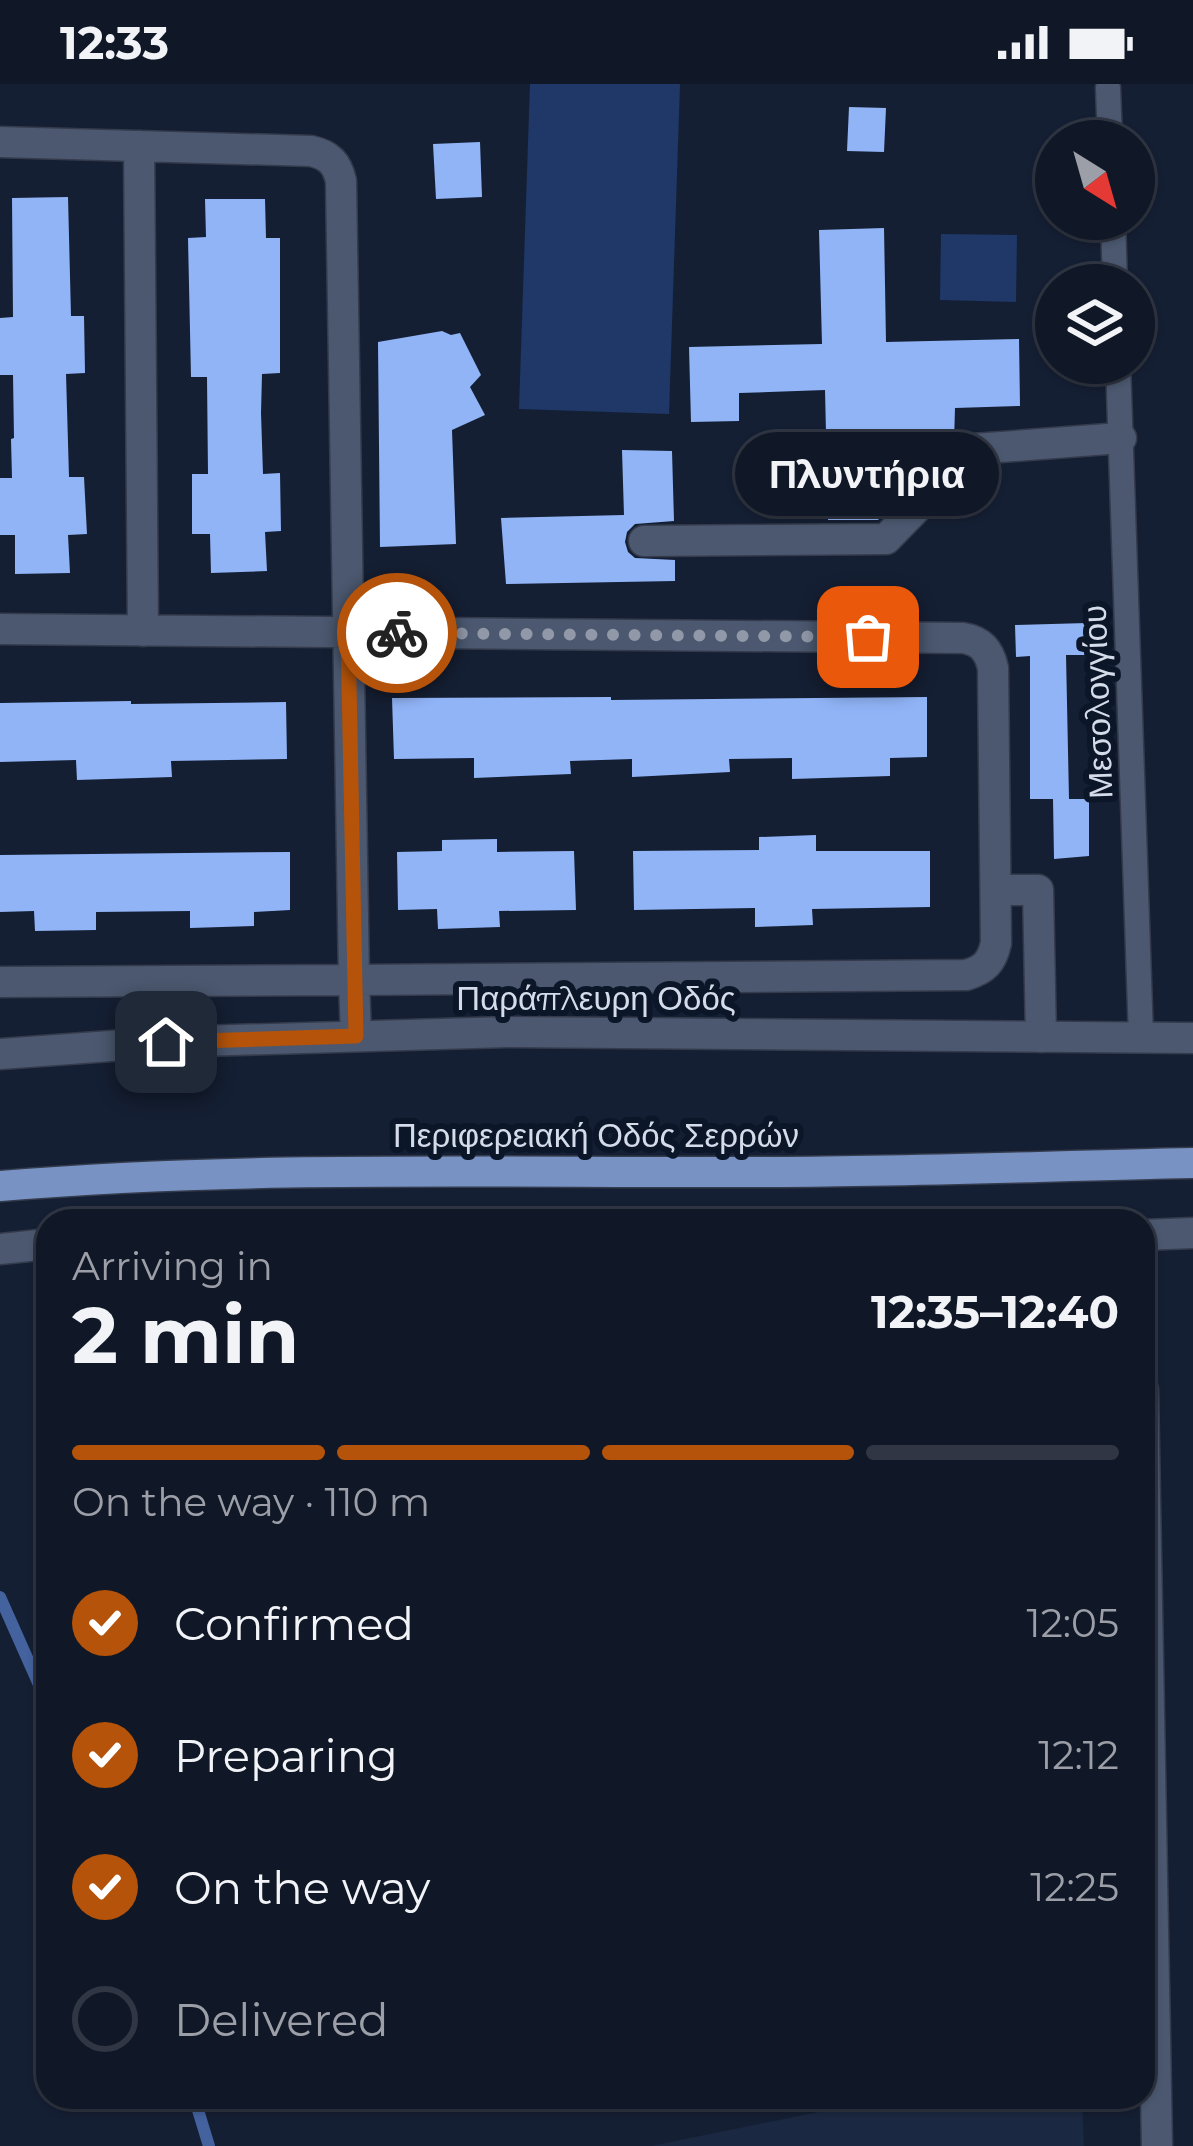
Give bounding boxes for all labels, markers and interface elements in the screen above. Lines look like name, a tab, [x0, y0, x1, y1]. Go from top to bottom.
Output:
text: 12:33	[60, 15, 169, 70]
north arrow	[1035, 120, 1155, 240]
map controls	[1035, 120, 1155, 384]
button: layers	[1035, 264, 1155, 384]
callout: Πλυντήρια	[736, 433, 1000, 517]
text: Πλυντήρια	[769, 450, 965, 498]
courier	[337, 573, 457, 693]
pin	[817, 586, 919, 688]
icon: bike	[364, 600, 430, 666]
icon: bag	[835, 604, 901, 670]
street label: Μεσολογγίου	[1074, 604, 1120, 800]
street label: Παράπλευρη Οδός	[456, 978, 736, 1018]
pin	[115, 991, 217, 1093]
icon: home	[133, 1009, 199, 1075]
street label: Περιφερειακή Οδός Σερρών	[393, 1115, 799, 1155]
text: Arriving in	[72, 1242, 273, 1290]
text: 12:35–12:40	[871, 1284, 1119, 1339]
text: 2 min	[72, 1287, 299, 1383]
text: On the way · 110 m	[72, 1478, 430, 1526]
icon: check	[72, 1590, 138, 1656]
text: Confirmed	[174, 1596, 414, 1651]
text: 12:05	[1027, 1599, 1119, 1647]
icon: check	[72, 1722, 138, 1788]
text: Preparing	[174, 1728, 398, 1783]
text: 12:12	[1038, 1731, 1119, 1779]
icon: check	[72, 1854, 138, 1920]
text: On the way	[174, 1860, 430, 1915]
text: 12:25	[1030, 1863, 1119, 1911]
text: Delivered	[174, 1992, 389, 2047]

